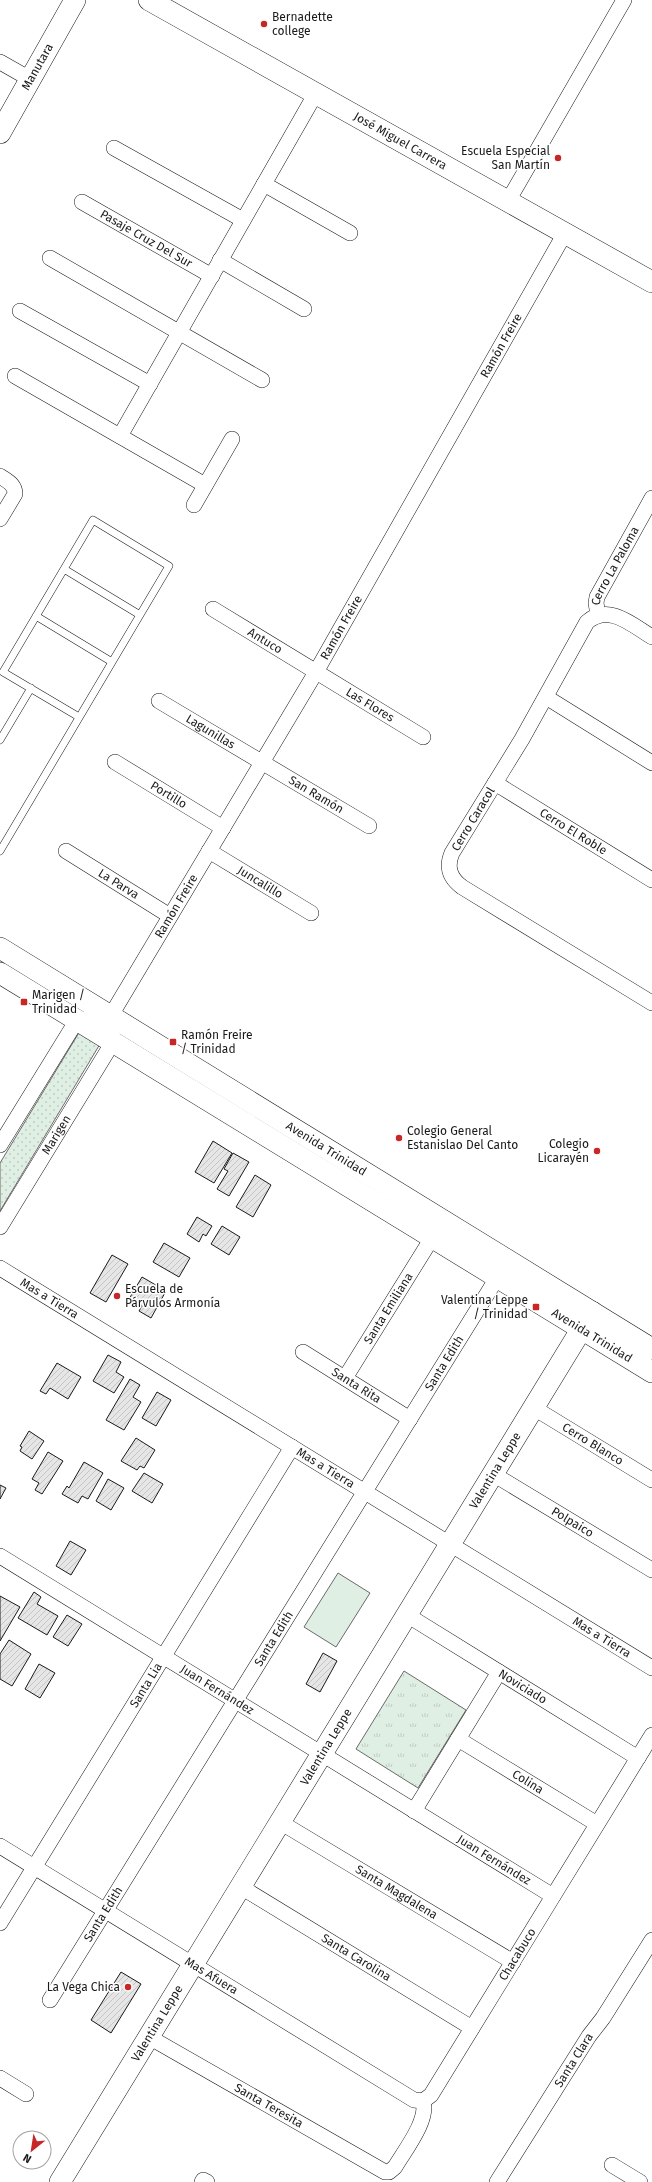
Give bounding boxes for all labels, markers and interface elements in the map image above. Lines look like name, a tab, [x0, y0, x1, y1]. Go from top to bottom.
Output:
place label: Bernadette college	[272, 10, 333, 38]
marker: Bernadette college	[259, 19, 269, 29]
street label: Manutara	[19, 41, 56, 93]
street label: José Miguel Carrera	[351, 109, 449, 172]
place label: Escuela Especial San Martín	[461, 144, 550, 172]
marker: Escuela Especial San Martín	[553, 153, 563, 163]
street label: Pasaje Cruz Del Sur	[98, 207, 195, 270]
street label: Ramón Freire	[477, 311, 525, 380]
street label: Cerro La Paloma	[589, 524, 642, 606]
street label: Ramón Freire	[317, 593, 365, 662]
street label: Antuco	[245, 625, 285, 657]
street label: Las Flores	[344, 685, 397, 725]
street label: Lagunillas	[183, 712, 238, 752]
street label: San Ramón	[286, 773, 346, 816]
street label: Portillo	[148, 778, 189, 811]
street label: Cerro Caracol	[448, 784, 498, 853]
street label: Cerro El Roble	[537, 805, 609, 857]
street label: Juncalillo	[235, 863, 286, 901]
street label: La Parva	[96, 866, 141, 902]
street label: Ramón Freire	[152, 872, 201, 941]
place label: Marigen / Trinidad	[32, 988, 85, 1016]
marker: Marigen / Trinidad	[19, 997, 29, 1007]
place label: Ramón Freire / Trinidad	[181, 1028, 253, 1056]
marker: Ramón Freire / Trinidad	[168, 1037, 178, 1047]
street label: Marigen	[39, 1113, 74, 1157]
street label: Avenida Trinidad	[283, 1119, 369, 1179]
place label: Colegio General Estanislao Del Canto	[407, 1124, 518, 1152]
marker: Colegio General Estanislao Del Canto	[394, 1133, 404, 1143]
place label: Colegio Licarayén	[538, 1137, 589, 1165]
marker: Colegio Licarayén	[592, 1146, 602, 1156]
street label: Santa Emiliana	[361, 1270, 416, 1346]
street label: Mas a Tierra	[18, 1275, 81, 1322]
place label: Escuela de Párvulos Armonía	[125, 1282, 220, 1310]
marker: Escuela de Párvulos Armonía	[112, 1291, 122, 1301]
place label: Valentina Leppe / Trinidad	[441, 1293, 528, 1321]
marker: Valentina Leppe / Trinidad	[531, 1302, 541, 1312]
street label: Avenida Trinidad	[549, 1305, 635, 1365]
street label: Santa Edith	[422, 1333, 467, 1393]
street label: Santa Rita	[329, 1365, 384, 1406]
street label: Cerro Blanco	[560, 1420, 626, 1468]
street label: Valentina Leppe	[466, 1430, 524, 1511]
street label: Mas a Tierra	[294, 1445, 357, 1491]
street label: Polpaico	[549, 1504, 596, 1540]
street label: Santa Edith	[251, 1608, 296, 1669]
street label: Mas a Tierra	[570, 1614, 633, 1660]
street label: Santa Lia	[127, 1660, 165, 1710]
street label: Juan Fernández	[178, 1662, 257, 1717]
street label: Noviciado	[496, 1666, 549, 1707]
street label: Valentina Leppe	[297, 1706, 355, 1788]
street label: Colina	[510, 1767, 546, 1797]
street label: Juan Fernández	[455, 1832, 533, 1888]
street label: Santa Magdalena	[353, 1862, 440, 1922]
street label: Santa Edith	[81, 1884, 126, 1944]
street label: Chacabuco	[496, 1926, 539, 1983]
street label: Santa Carolina	[319, 1931, 394, 1984]
street label: Mas Afuera	[182, 1954, 241, 1997]
place label: La Vega Chica	[47, 1980, 120, 1994]
marker: La Vega Chica	[123, 1982, 133, 1992]
street label: Valentina Leppe	[128, 1982, 186, 2064]
street label: Santa Clara	[551, 2030, 596, 2090]
street label: Santa Teresita	[232, 2080, 306, 2131]
north arrow	[12, 2130, 52, 2170]
text: N	[21, 2151, 34, 2166]

